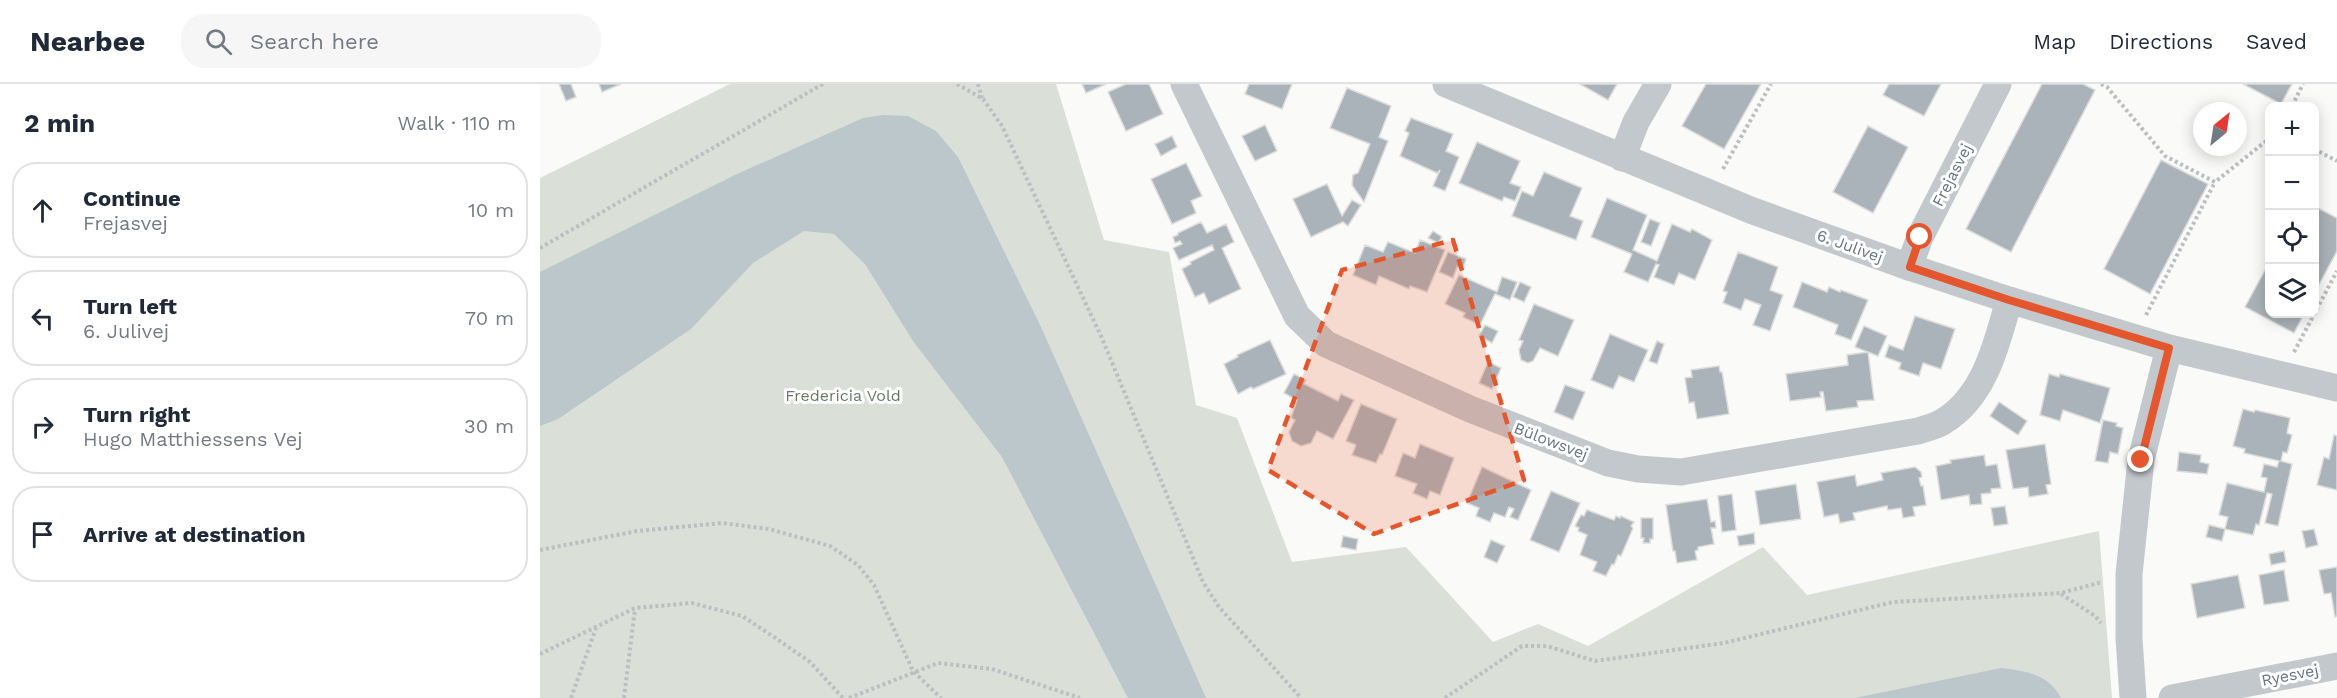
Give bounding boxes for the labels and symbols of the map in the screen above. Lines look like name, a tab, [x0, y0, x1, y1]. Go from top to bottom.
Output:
north arrow	[2193, 102, 2247, 156]
street label: Frejasvej	[1928, 140, 1976, 210]
route start	[1906, 223, 1932, 249]
street label: 6. Julivej	[1814, 225, 1886, 267]
park label: Fredericia Vold	[785, 386, 901, 405]
street label: Bülowsvej	[1511, 418, 1591, 464]
route end	[2127, 446, 2153, 472]
street label: Ryesvej	[2260, 660, 2320, 690]

